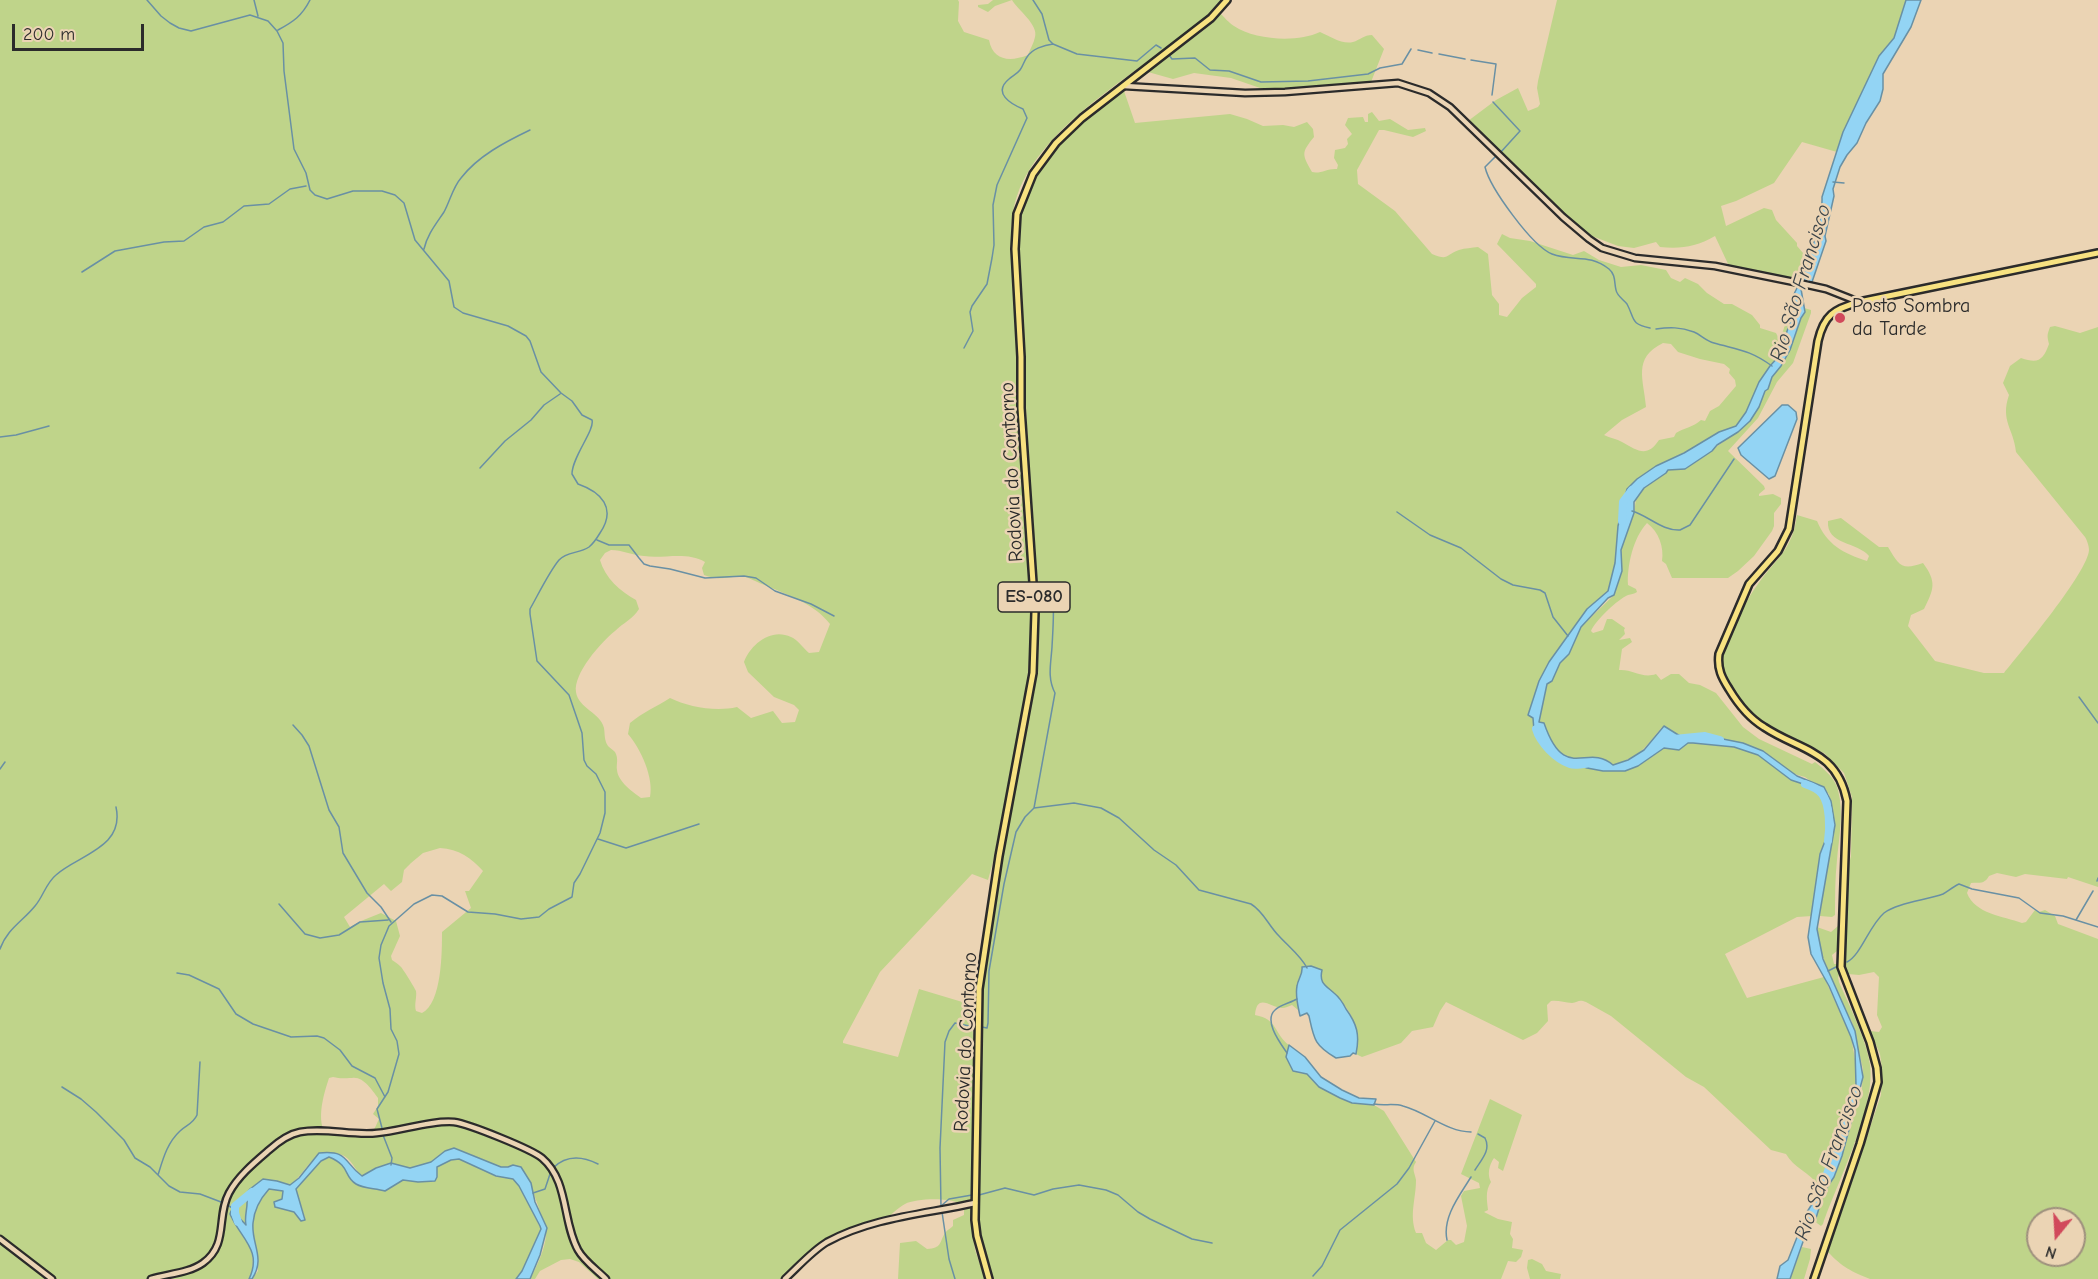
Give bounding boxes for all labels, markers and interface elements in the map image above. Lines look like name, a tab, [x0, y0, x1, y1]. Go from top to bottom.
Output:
scale bar	[15, 12, 147, 50]
text: 200 m	[23, 24, 75, 45]
water label: Rio São Francisco	[1765, 201, 1837, 365]
place label: Posto Sombra da Tarde	[1852, 294, 1970, 341]
marker: Posto Sombra da Tarde	[1833, 311, 1847, 325]
street label: Rodovia do Contorno	[995, 381, 1029, 563]
road number: ES-080	[998, 582, 1070, 612]
street label: Rodovia do Contorno	[949, 951, 983, 1133]
water label: Rio São Francisco	[1789, 1082, 1869, 1244]
north arrow	[2026, 1207, 2086, 1267]
text: N	[2043, 1242, 2059, 1262]

